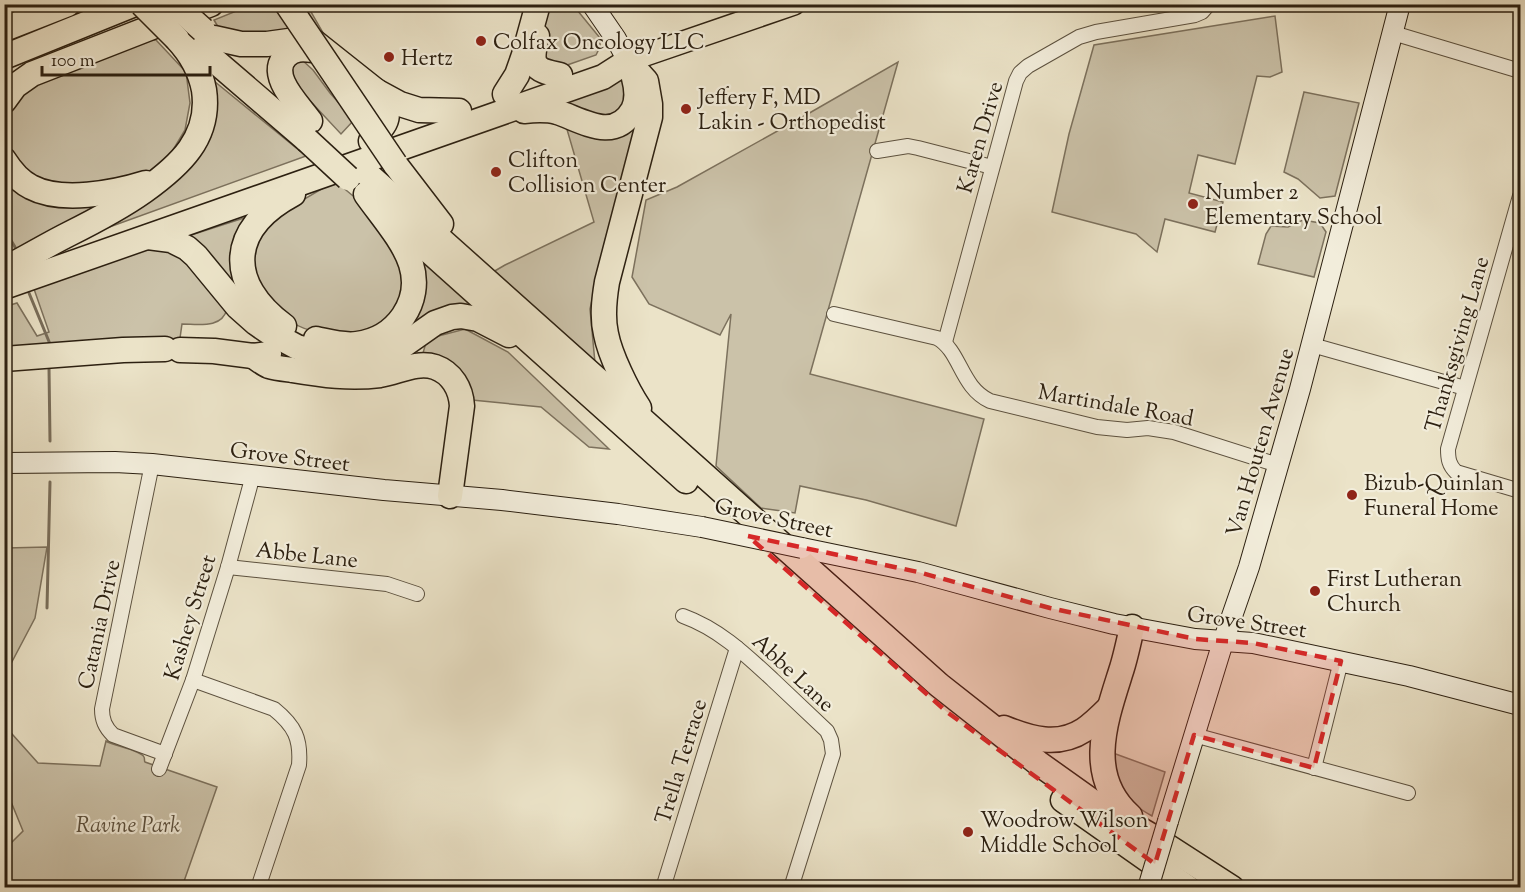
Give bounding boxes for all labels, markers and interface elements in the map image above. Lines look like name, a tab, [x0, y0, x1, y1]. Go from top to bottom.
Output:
place label: Colfax Oncology LLC	[493, 28, 705, 60]
marker: Colfax Oncology LLC	[474, 34, 488, 48]
scale bar	[42, 39, 210, 77]
place label: Hertz	[401, 44, 453, 76]
text: 100 m	[51, 49, 95, 75]
marker: Hertz	[382, 50, 396, 64]
street label: Karen Drive	[951, 78, 1013, 197]
place label: Jeffery F, MD Lakin - Orthopedist	[697, 83, 886, 140]
marker: Jeffery F, MD Lakin - Orthopedist	[679, 102, 693, 116]
place label: Clifton Collision Center	[508, 146, 666, 203]
marker: Clifton Collision Center	[489, 165, 503, 179]
place label: Number 2 Elementary School	[1205, 178, 1382, 235]
marker: Number 2 Elementary School	[1186, 197, 1200, 211]
street label: Thanksgiving Lane	[1418, 253, 1499, 436]
street label: Van Houten Avenue	[1220, 345, 1304, 541]
street label: Martindale Road	[1035, 378, 1196, 436]
street label: Grove Street	[228, 436, 352, 482]
place label: Bizub-Quinlan Funeral Home	[1364, 469, 1504, 526]
marker: Bizub-Quinlan Funeral Home	[1345, 488, 1359, 502]
street label: Grove Street	[711, 492, 836, 548]
street label: Abbe Lane	[254, 536, 360, 578]
street label: Kashey Street	[158, 551, 226, 685]
street label: Catania Drive	[72, 557, 130, 693]
place label: First Lutheran Church	[1327, 565, 1462, 622]
marker: First Lutheran Church	[1308, 584, 1322, 598]
street label: Grove Street	[1185, 600, 1309, 648]
street label: Abbe Lane	[743, 627, 840, 721]
street label: Trella Terrace	[649, 695, 717, 828]
place label: Woodrow Wilson Middle School	[980, 806, 1149, 863]
park label: Ravine Park	[76, 811, 180, 843]
marker: Woodrow Wilson Middle School	[961, 825, 975, 839]

